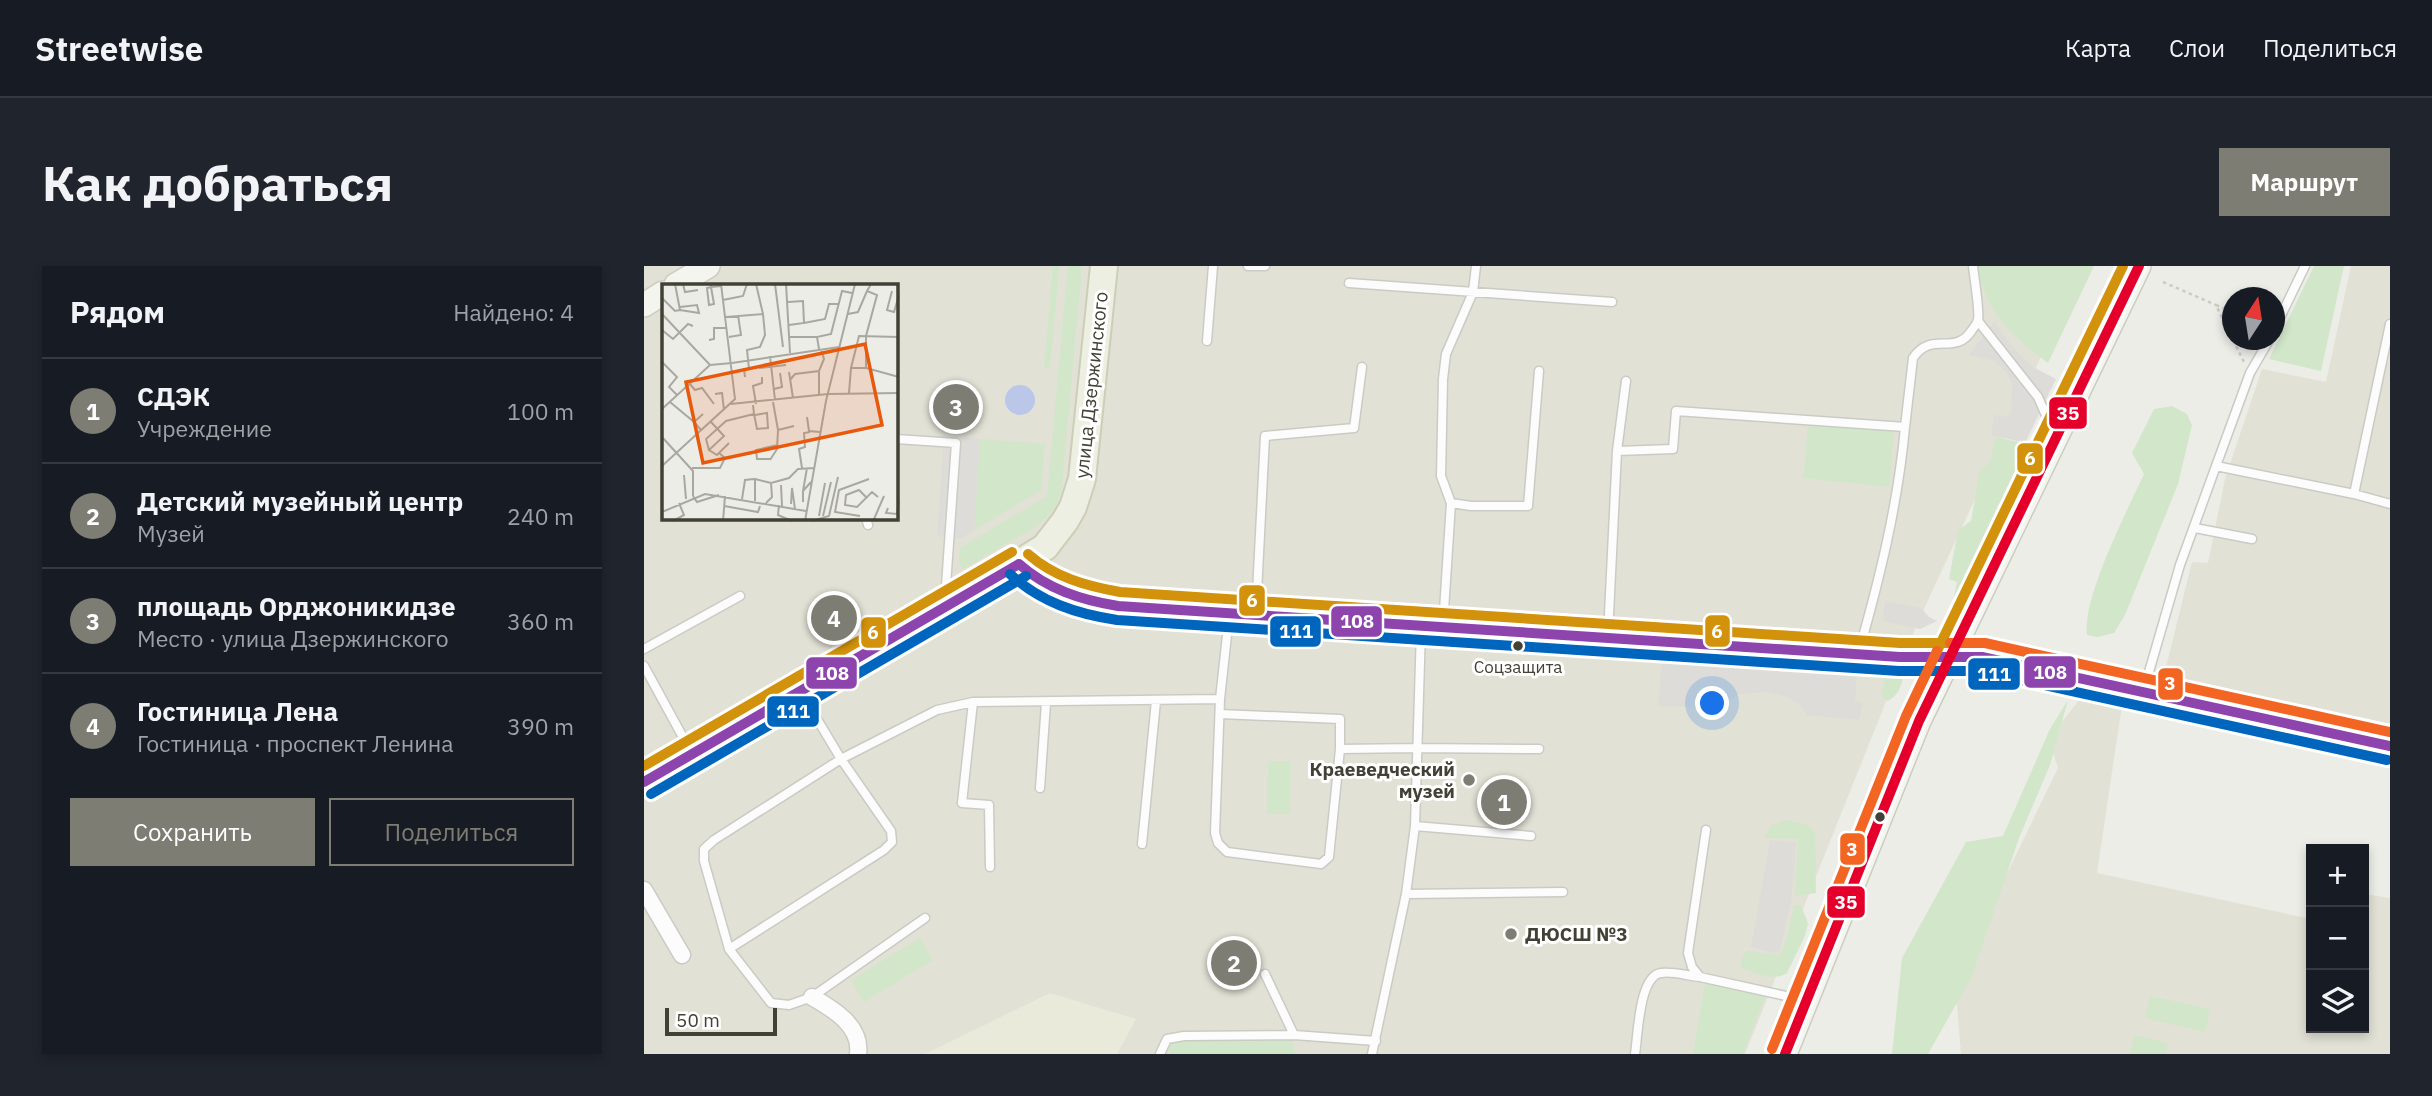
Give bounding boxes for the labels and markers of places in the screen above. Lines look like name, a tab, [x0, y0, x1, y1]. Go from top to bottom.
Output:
pin: 3	[933, 381, 979, 433]
pin: 4	[811, 592, 857, 644]
marker: Соцзащита	[1511, 639, 1525, 653]
place label: Соцзащита	[1474, 656, 1562, 678]
place label: Краеведческий музей	[1310, 757, 1455, 803]
marker: Краеведческий музей	[1461, 772, 1477, 788]
pin: 1	[1481, 776, 1527, 828]
unlabelled marker	[1873, 810, 1887, 824]
place label: ДЮСШ №3	[1525, 922, 1628, 946]
marker: ДЮСШ №3	[1503, 926, 1519, 942]
pin: 2	[1211, 937, 1257, 989]

